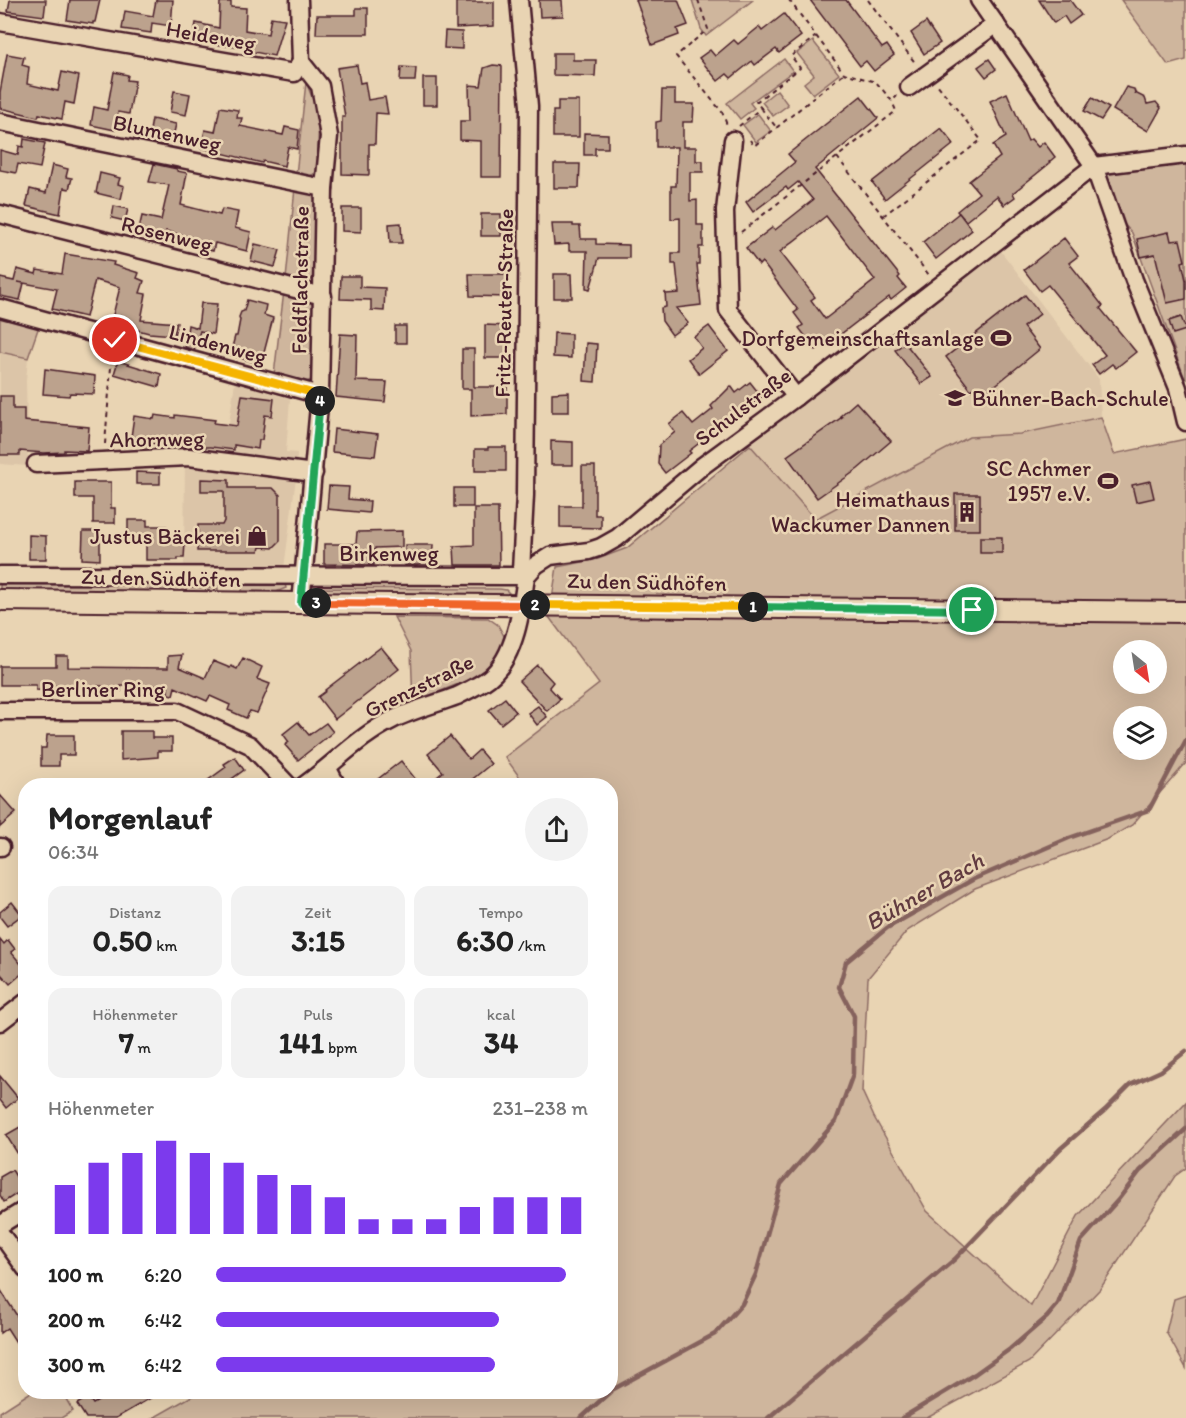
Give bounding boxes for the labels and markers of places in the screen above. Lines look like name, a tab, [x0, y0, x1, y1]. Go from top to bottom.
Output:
pin	[89, 314, 140, 365]
place label: Dorfgemeinschaftsanlage	[741, 325, 984, 352]
sports icon: Dorfgemeinschaftsanlage	[989, 326, 1013, 350]
place label: Bühner-Bach-Schule	[972, 385, 1169, 412]
pin: 4	[305, 386, 335, 416]
school or university icon: Bühner-Bach-Schule	[943, 386, 967, 410]
place label: SC Achmer 1957 e.V.	[986, 455, 1091, 507]
sports icon: SC Achmer 1957 e.V.	[1096, 469, 1120, 493]
place label: Heimathaus Wackumer Dannen	[771, 486, 951, 538]
building icon: Heimathaus Wackumer Dannen	[955, 500, 979, 524]
place label: Justus Bäckerei	[90, 523, 240, 550]
shop icon: Justus Bäckerei	[245, 524, 269, 548]
pin	[946, 584, 997, 635]
pin: 3	[301, 588, 331, 618]
pin: 2	[520, 590, 550, 620]
pin: 1	[738, 592, 768, 622]

